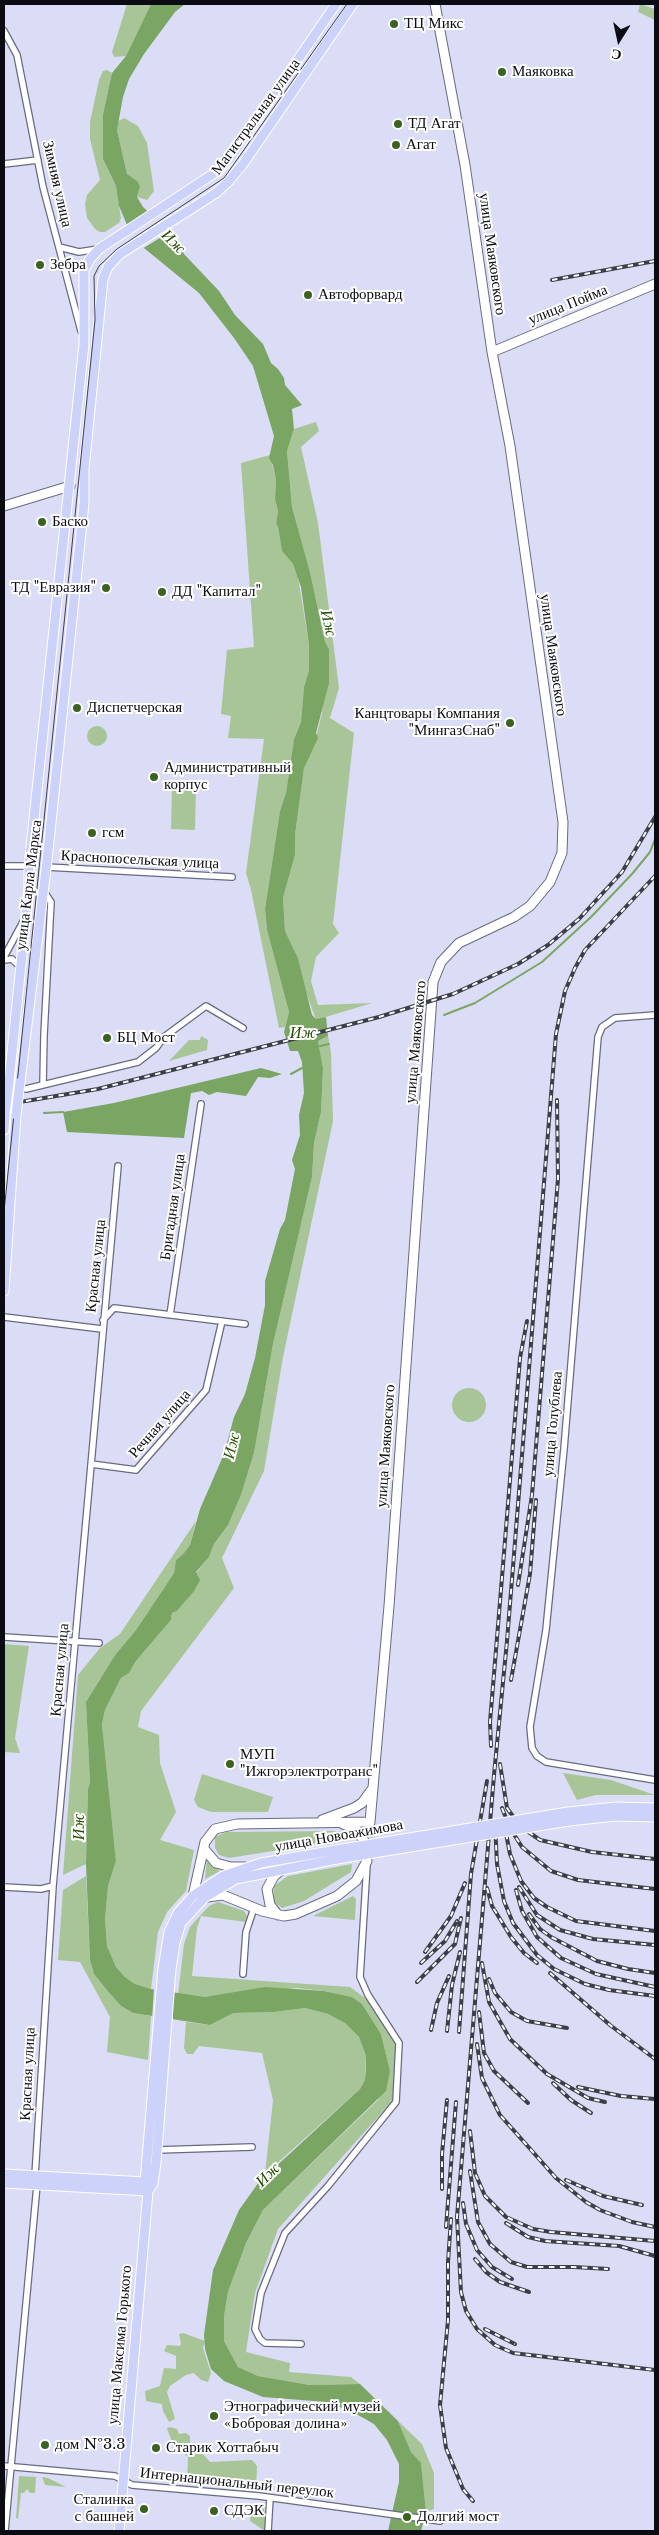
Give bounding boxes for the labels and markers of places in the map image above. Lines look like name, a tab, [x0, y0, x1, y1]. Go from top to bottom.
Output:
place label: ТЦ Микс	[404, 15, 463, 33]
marker: ТЦ Микс	[388, 18, 400, 30]
place label: Маяковка	[512, 63, 574, 81]
marker: Маяковка	[496, 66, 508, 78]
place label: ТД Агат	[408, 115, 461, 133]
marker: ТД Агат	[392, 118, 404, 130]
place label: Агат	[406, 136, 436, 154]
marker: Агат	[390, 139, 402, 151]
place label: Зебра	[50, 256, 86, 274]
marker: Зебра	[34, 259, 46, 271]
place label: Автофорвард	[318, 286, 403, 304]
marker: Автофорвард	[302, 289, 314, 301]
place label: Баско	[52, 513, 88, 531]
marker: Баско	[36, 516, 48, 528]
place label: ТД "Евразия"	[11, 579, 96, 597]
marker: ТД "Евразия"	[100, 582, 112, 594]
place label: ДД "Капитал"	[172, 583, 261, 601]
marker: ДД "Капитал"	[156, 586, 168, 598]
place label: Диспетчерская	[87, 699, 182, 717]
marker: Диспетчерская	[71, 702, 83, 714]
place label: Канцтовары Компания "МингазСнаб"	[355, 705, 500, 740]
marker: Канцтовары Компания "МингазСнаб"	[504, 717, 516, 729]
place label: Административный корпус	[164, 759, 291, 794]
marker: Административный корпус	[148, 771, 160, 783]
place label: гсм	[102, 824, 124, 842]
marker: гсм	[86, 827, 98, 839]
place label: БЦ Мост	[117, 1029, 175, 1047]
marker: БЦ Мост	[101, 1032, 113, 1044]
place label: МУП "Ижгорэлектротранс"	[240, 1746, 378, 1781]
marker: МУП "Ижгорэлектротранс"	[224, 1758, 236, 1770]
place label: Этнографический музей «Бобровая долина»	[224, 2398, 381, 2433]
marker: Этнографический музей «Бобровая долина»	[208, 2410, 220, 2422]
place label: дом №3.3	[55, 2436, 125, 2454]
marker: дом №3.3	[39, 2439, 51, 2451]
place label: Старик Хоттабыч	[166, 2439, 279, 2457]
marker: Старик Хоттабыч	[150, 2442, 162, 2454]
place label: Сталинка с башней	[73, 2491, 134, 2526]
place label: СДЭК	[224, 2502, 264, 2520]
marker: Сталинка с башней	[138, 2503, 150, 2515]
marker: СДЭК	[208, 2505, 220, 2517]
place label: Долгий мост	[417, 2508, 499, 2526]
marker: Долгий мост	[401, 2511, 413, 2523]

